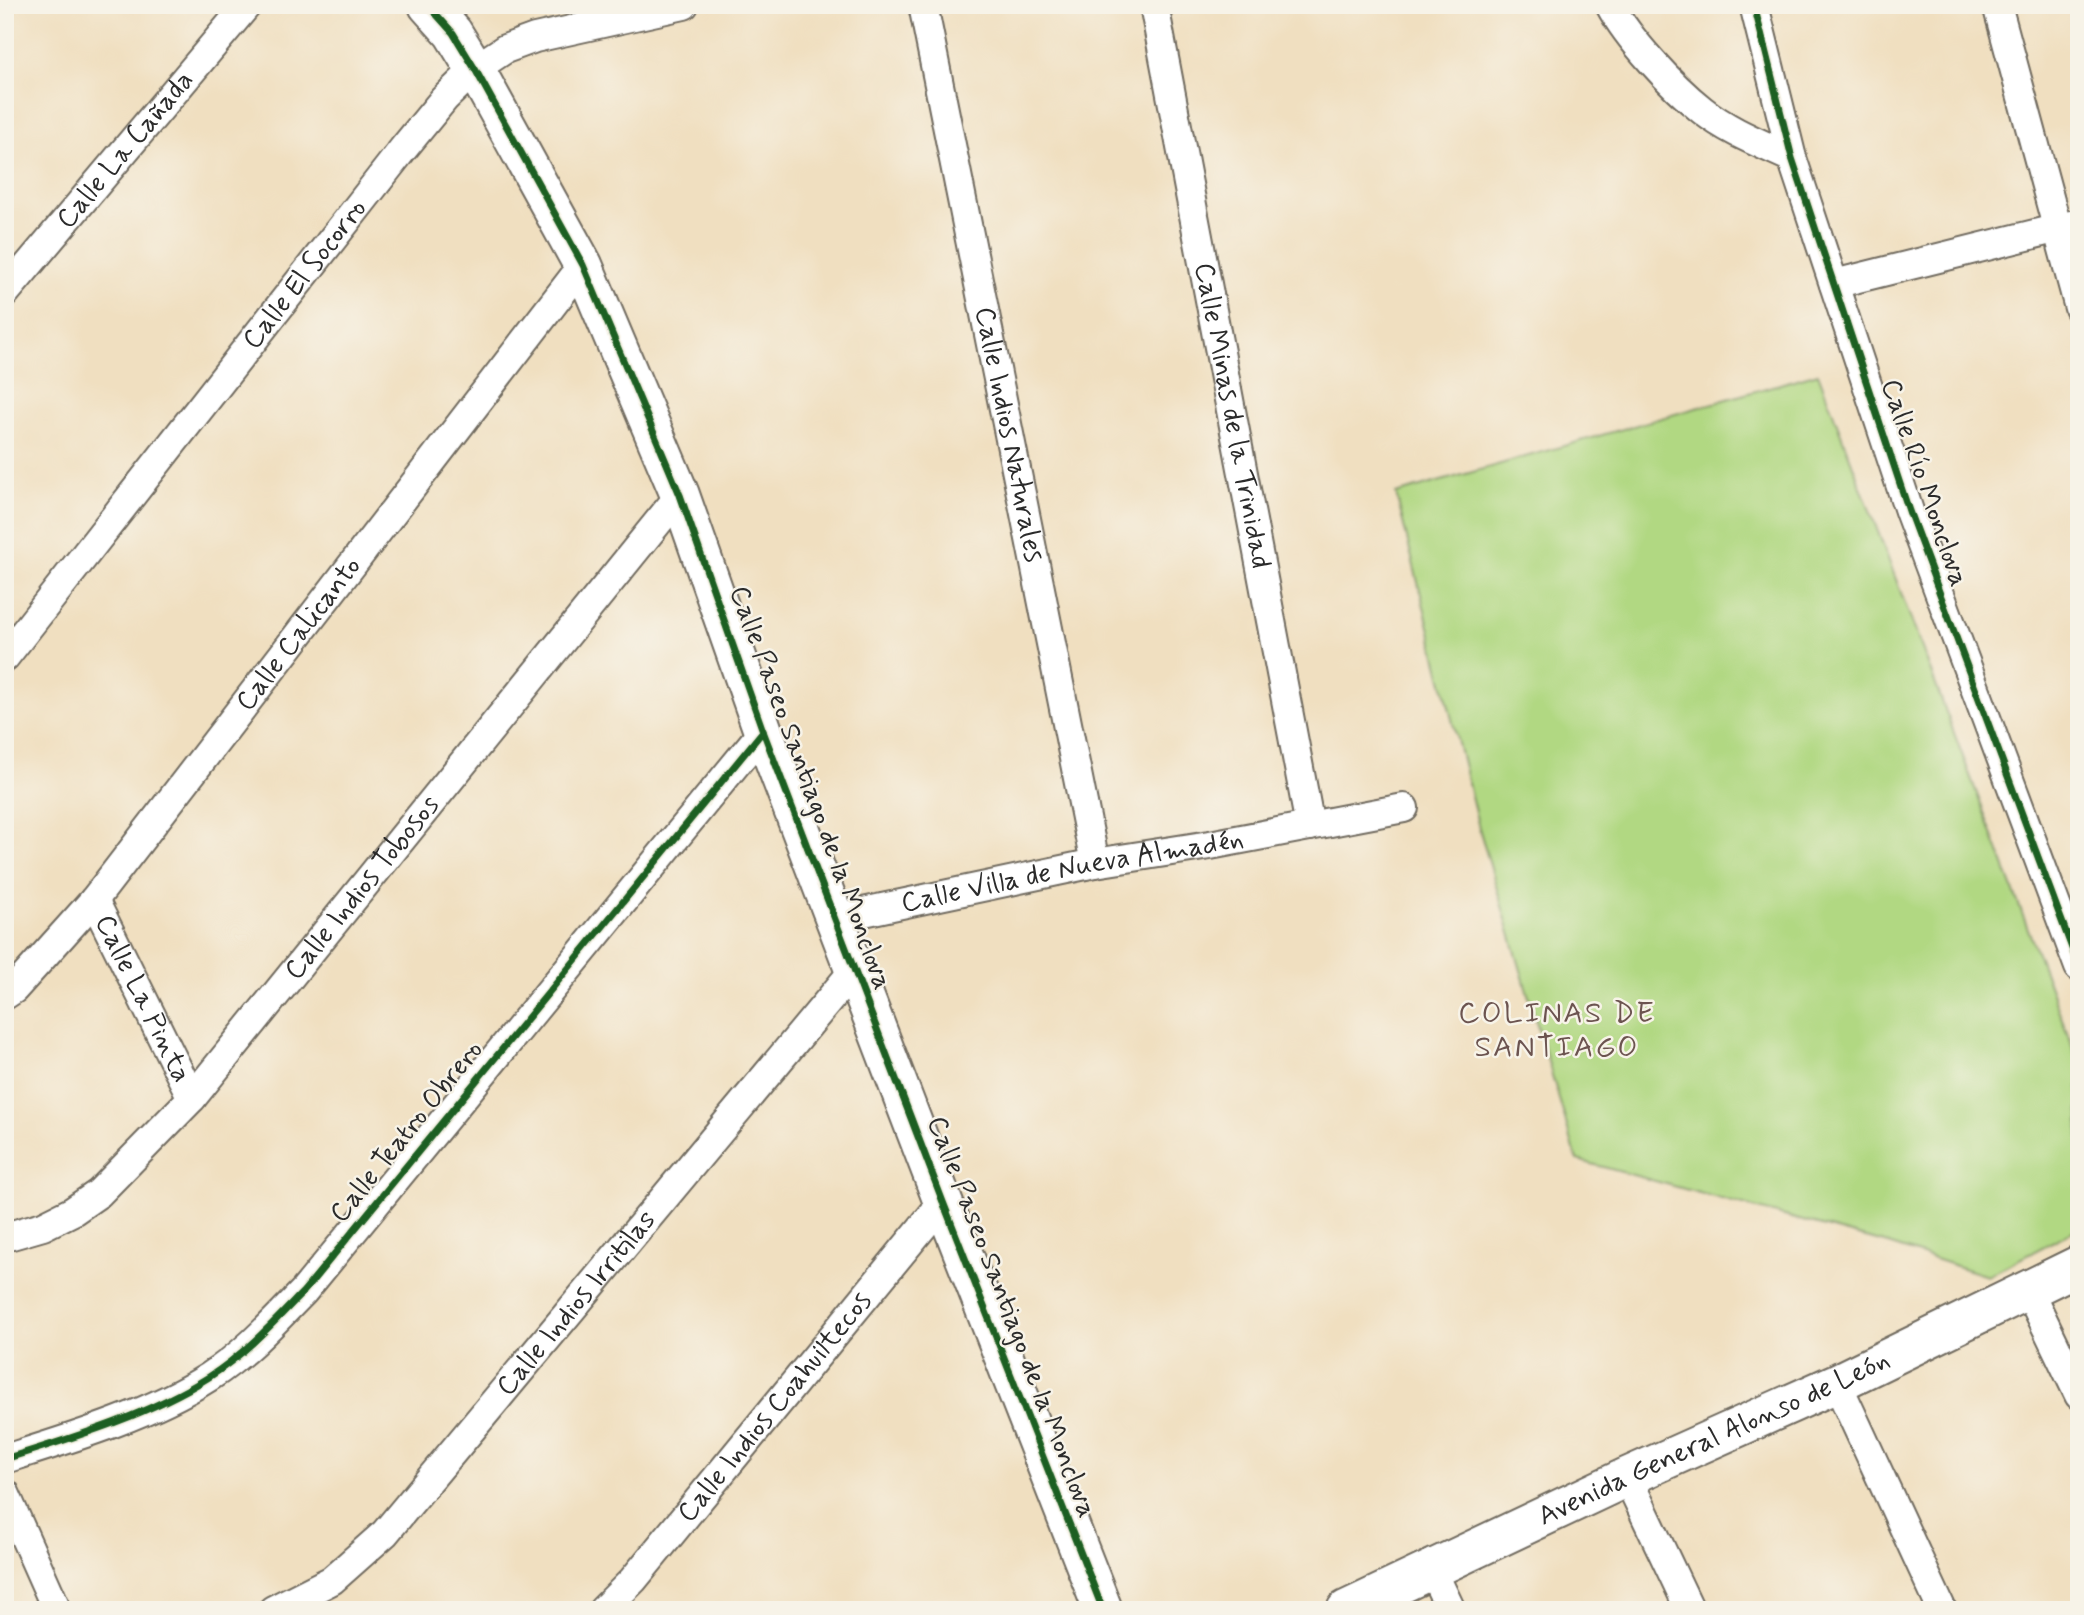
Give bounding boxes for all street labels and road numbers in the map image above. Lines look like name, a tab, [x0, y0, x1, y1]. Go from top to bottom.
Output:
street label: Calle La Cañada	[48, 63, 202, 237]
street label: Calle El Socorro	[234, 192, 375, 357]
street label: Calle Minas de la Trinidad	[1185, 260, 1279, 572]
street label: Calle Indios Naturales	[965, 303, 1053, 565]
street label: Calle Río Monclova	[1871, 374, 1977, 592]
street label: Calle Calicanto	[227, 549, 370, 719]
street label: Calle Paseo Santiago de la Monclova	[720, 581, 900, 995]
street label: Calle Indios Tobosos	[276, 788, 448, 988]
street label: Calle Villa de Nueva Almadén	[898, 821, 1247, 922]
street label: Calle La Pinta	[86, 909, 200, 1089]
street label: Calle Teatro Obrero	[322, 1033, 492, 1231]
street label: Calle Paseo Santiago de la Monclova	[917, 1111, 1105, 1523]
street label: Calle Indios Irritilas	[488, 1203, 665, 1404]
street label: Calle Indios Coahuiltecos	[669, 1284, 880, 1530]
street label: Avenida General Alonso de León	[1532, 1342, 1896, 1535]

